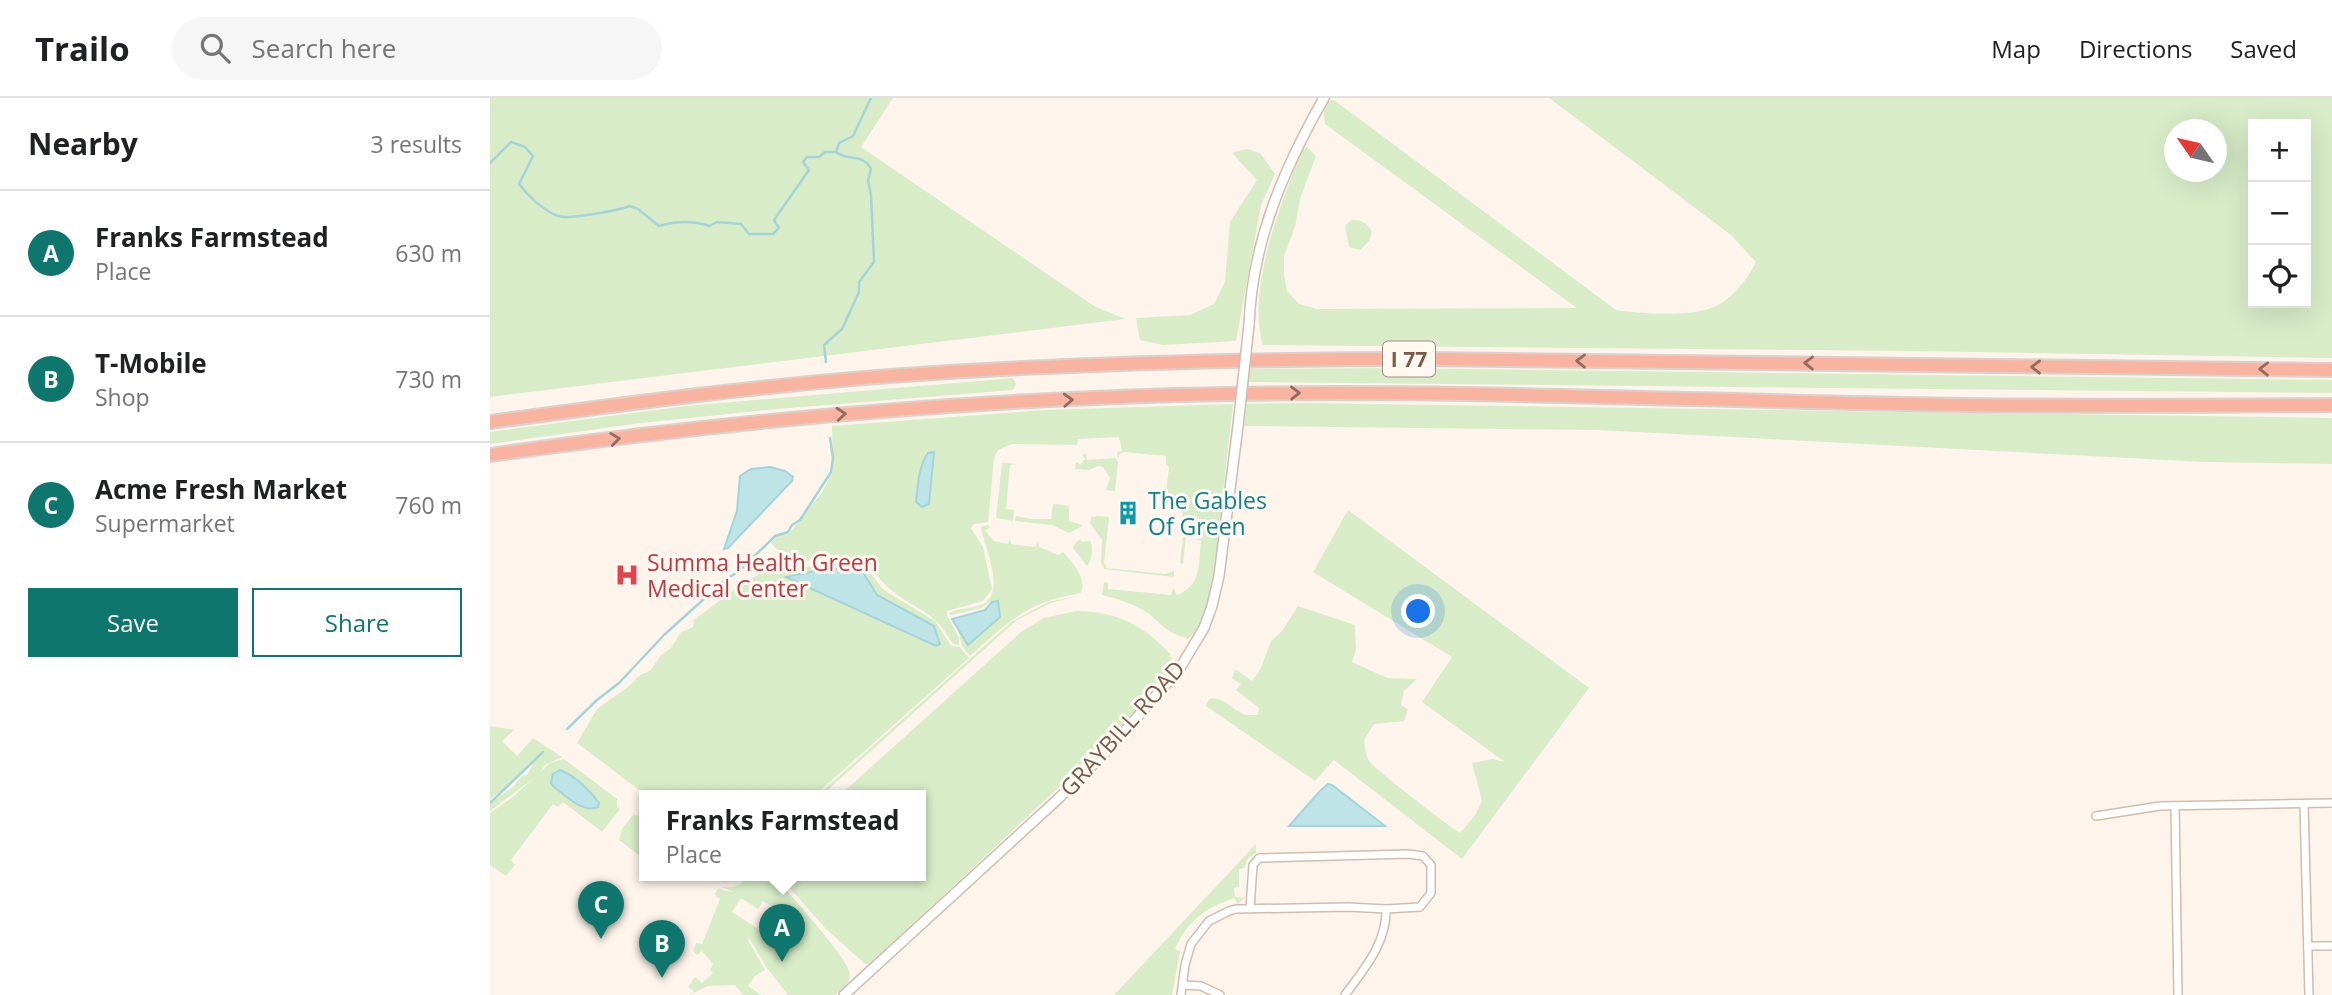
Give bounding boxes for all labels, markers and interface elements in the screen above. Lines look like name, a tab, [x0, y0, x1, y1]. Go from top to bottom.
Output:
search box	[172, 17, 662, 80]
text: Trailo	[35, 26, 130, 71]
icon: search	[196, 29, 234, 67]
text: Search here	[252, 30, 396, 66]
text: Map	[1991, 32, 2041, 65]
text: Directions	[2079, 32, 2192, 65]
text: Saved	[2230, 32, 2297, 65]
north arrow	[2164, 119, 2227, 182]
map controls	[2248, 119, 2311, 308]
button: +	[2248, 119, 2311, 182]
text: Nearby	[28, 123, 138, 164]
text: 3 results	[371, 128, 462, 160]
button: −	[2248, 182, 2311, 245]
text: Franks Farmstead	[95, 219, 329, 255]
text: A	[43, 237, 59, 269]
text: 630 m	[395, 237, 462, 269]
button: locate	[2248, 245, 2311, 308]
text: Place	[95, 255, 151, 287]
road number: I 77	[1383, 342, 1435, 376]
text: T-Mobile	[95, 345, 207, 381]
one-way arrow	[1576, 353, 1587, 368]
one-way arrow	[1803, 356, 1814, 371]
one-way arrow	[2031, 359, 2042, 374]
one-way arrow	[2258, 361, 2269, 377]
text: B	[43, 363, 59, 395]
text: 730 m	[395, 363, 462, 395]
text: Shop	[95, 381, 150, 413]
one-way arrow	[1290, 386, 1301, 401]
one-way arrow	[1063, 392, 1074, 407]
one-way arrow	[835, 407, 847, 422]
one-way arrow	[609, 431, 620, 446]
text: Acme Fresh Market	[95, 471, 347, 507]
place label: The Gables Of Green	[1148, 484, 1267, 542]
text: C	[44, 489, 58, 521]
text: 760 m	[395, 489, 462, 521]
building icon: The Gables Of Green	[1114, 499, 1142, 527]
text: Supermarket	[95, 507, 235, 539]
place label: Summa Health Green Medical Center	[647, 546, 878, 604]
hospital icon: Summa Health Green Medical Center	[613, 561, 641, 589]
button: Save	[28, 588, 238, 657]
button: Share	[252, 588, 462, 657]
your location	[1401, 594, 1435, 628]
street label: GRAYBILL ROAD	[1052, 653, 1192, 803]
popup	[639, 790, 926, 881]
text: Franks Farmstead	[666, 802, 899, 838]
text: Place	[666, 838, 722, 870]
pin: C	[578, 881, 624, 939]
pin: A	[759, 904, 805, 962]
pin: B	[639, 920, 685, 978]

